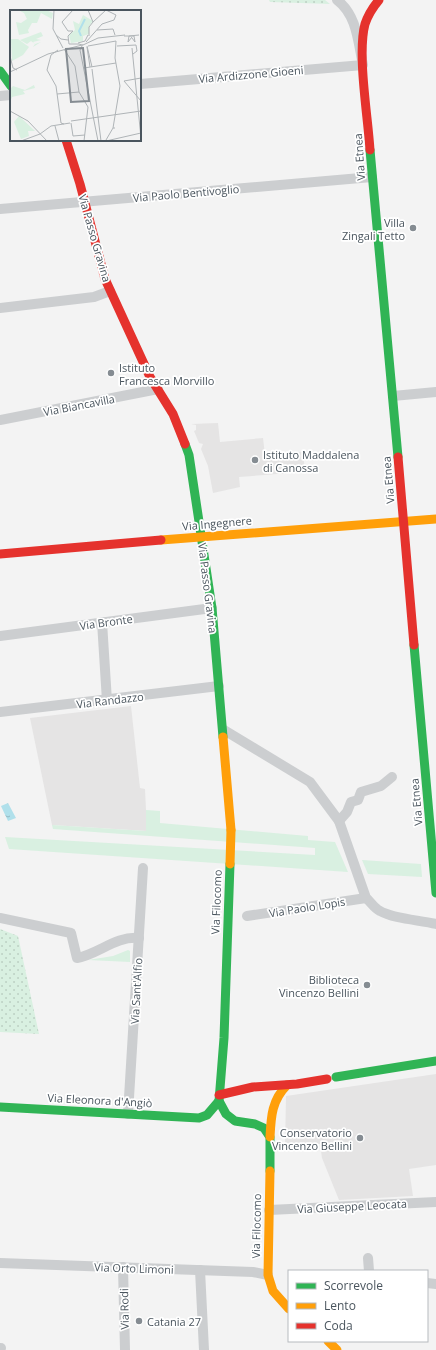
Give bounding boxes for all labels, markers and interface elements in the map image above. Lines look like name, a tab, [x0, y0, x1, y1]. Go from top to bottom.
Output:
inset map	[10, 10, 141, 141]
street label: Via Ardizzone Gioeni	[198, 62, 304, 86]
street label: Via Etnea	[350, 133, 368, 181]
street label: Via Paolo Bentivoglio	[132, 181, 240, 205]
street label: Via Passo Gravina	[75, 192, 115, 284]
place label: Villa Zingali Tetto	[342, 215, 405, 243]
marker: Villa Zingali Tetto	[408, 223, 418, 233]
place label: Istituto Francesca Morvillo	[119, 360, 215, 388]
marker: Istituto Francesca Morvillo	[106, 368, 116, 378]
street label: Via Biancavilla	[42, 391, 116, 419]
place label: Istituto Maddalena di Canossa	[263, 447, 359, 475]
marker: Istituto Maddalena di Canossa	[250, 455, 260, 465]
street label: Via Etnea	[378, 456, 398, 504]
street label: Via Ingegnere	[182, 512, 252, 534]
street label: Via Passo Gravina	[195, 542, 221, 634]
street label: Via Bronte	[79, 611, 133, 633]
street label: Via Randazzo	[75, 688, 145, 712]
street label: Via Etnea	[406, 778, 426, 826]
street label: Via Filocomo	[207, 869, 225, 935]
street label: Via Paolo Lopis	[268, 894, 346, 920]
street label: Via Sant'Alfio	[127, 957, 145, 1025]
place label: Biblioteca Vincenzo Bellini	[279, 972, 359, 1000]
marker: Biblioteca Vincenzo Bellini	[362, 980, 372, 990]
street label: Via Eleonora d'Angiò	[47, 1090, 153, 1110]
place label: Conservatorio Vincenzo Bellini	[272, 1125, 352, 1153]
marker: Conservatorio Vincenzo Bellini	[355, 1133, 365, 1143]
street label: Via Filocomo	[248, 1193, 264, 1259]
street label: Via Giuseppe Leocata	[297, 1196, 407, 1216]
street label: Via Orto Limoni	[94, 1259, 174, 1277]
legend	[288, 1270, 428, 1342]
text: Scorrevole	[324, 1277, 383, 1294]
street label: Via Rodi	[116, 1288, 132, 1330]
text: Lento	[324, 1297, 356, 1314]
place label: Catania 27	[147, 1314, 201, 1329]
marker: Catania 27	[134, 1316, 144, 1326]
text: Coda	[324, 1317, 353, 1334]

